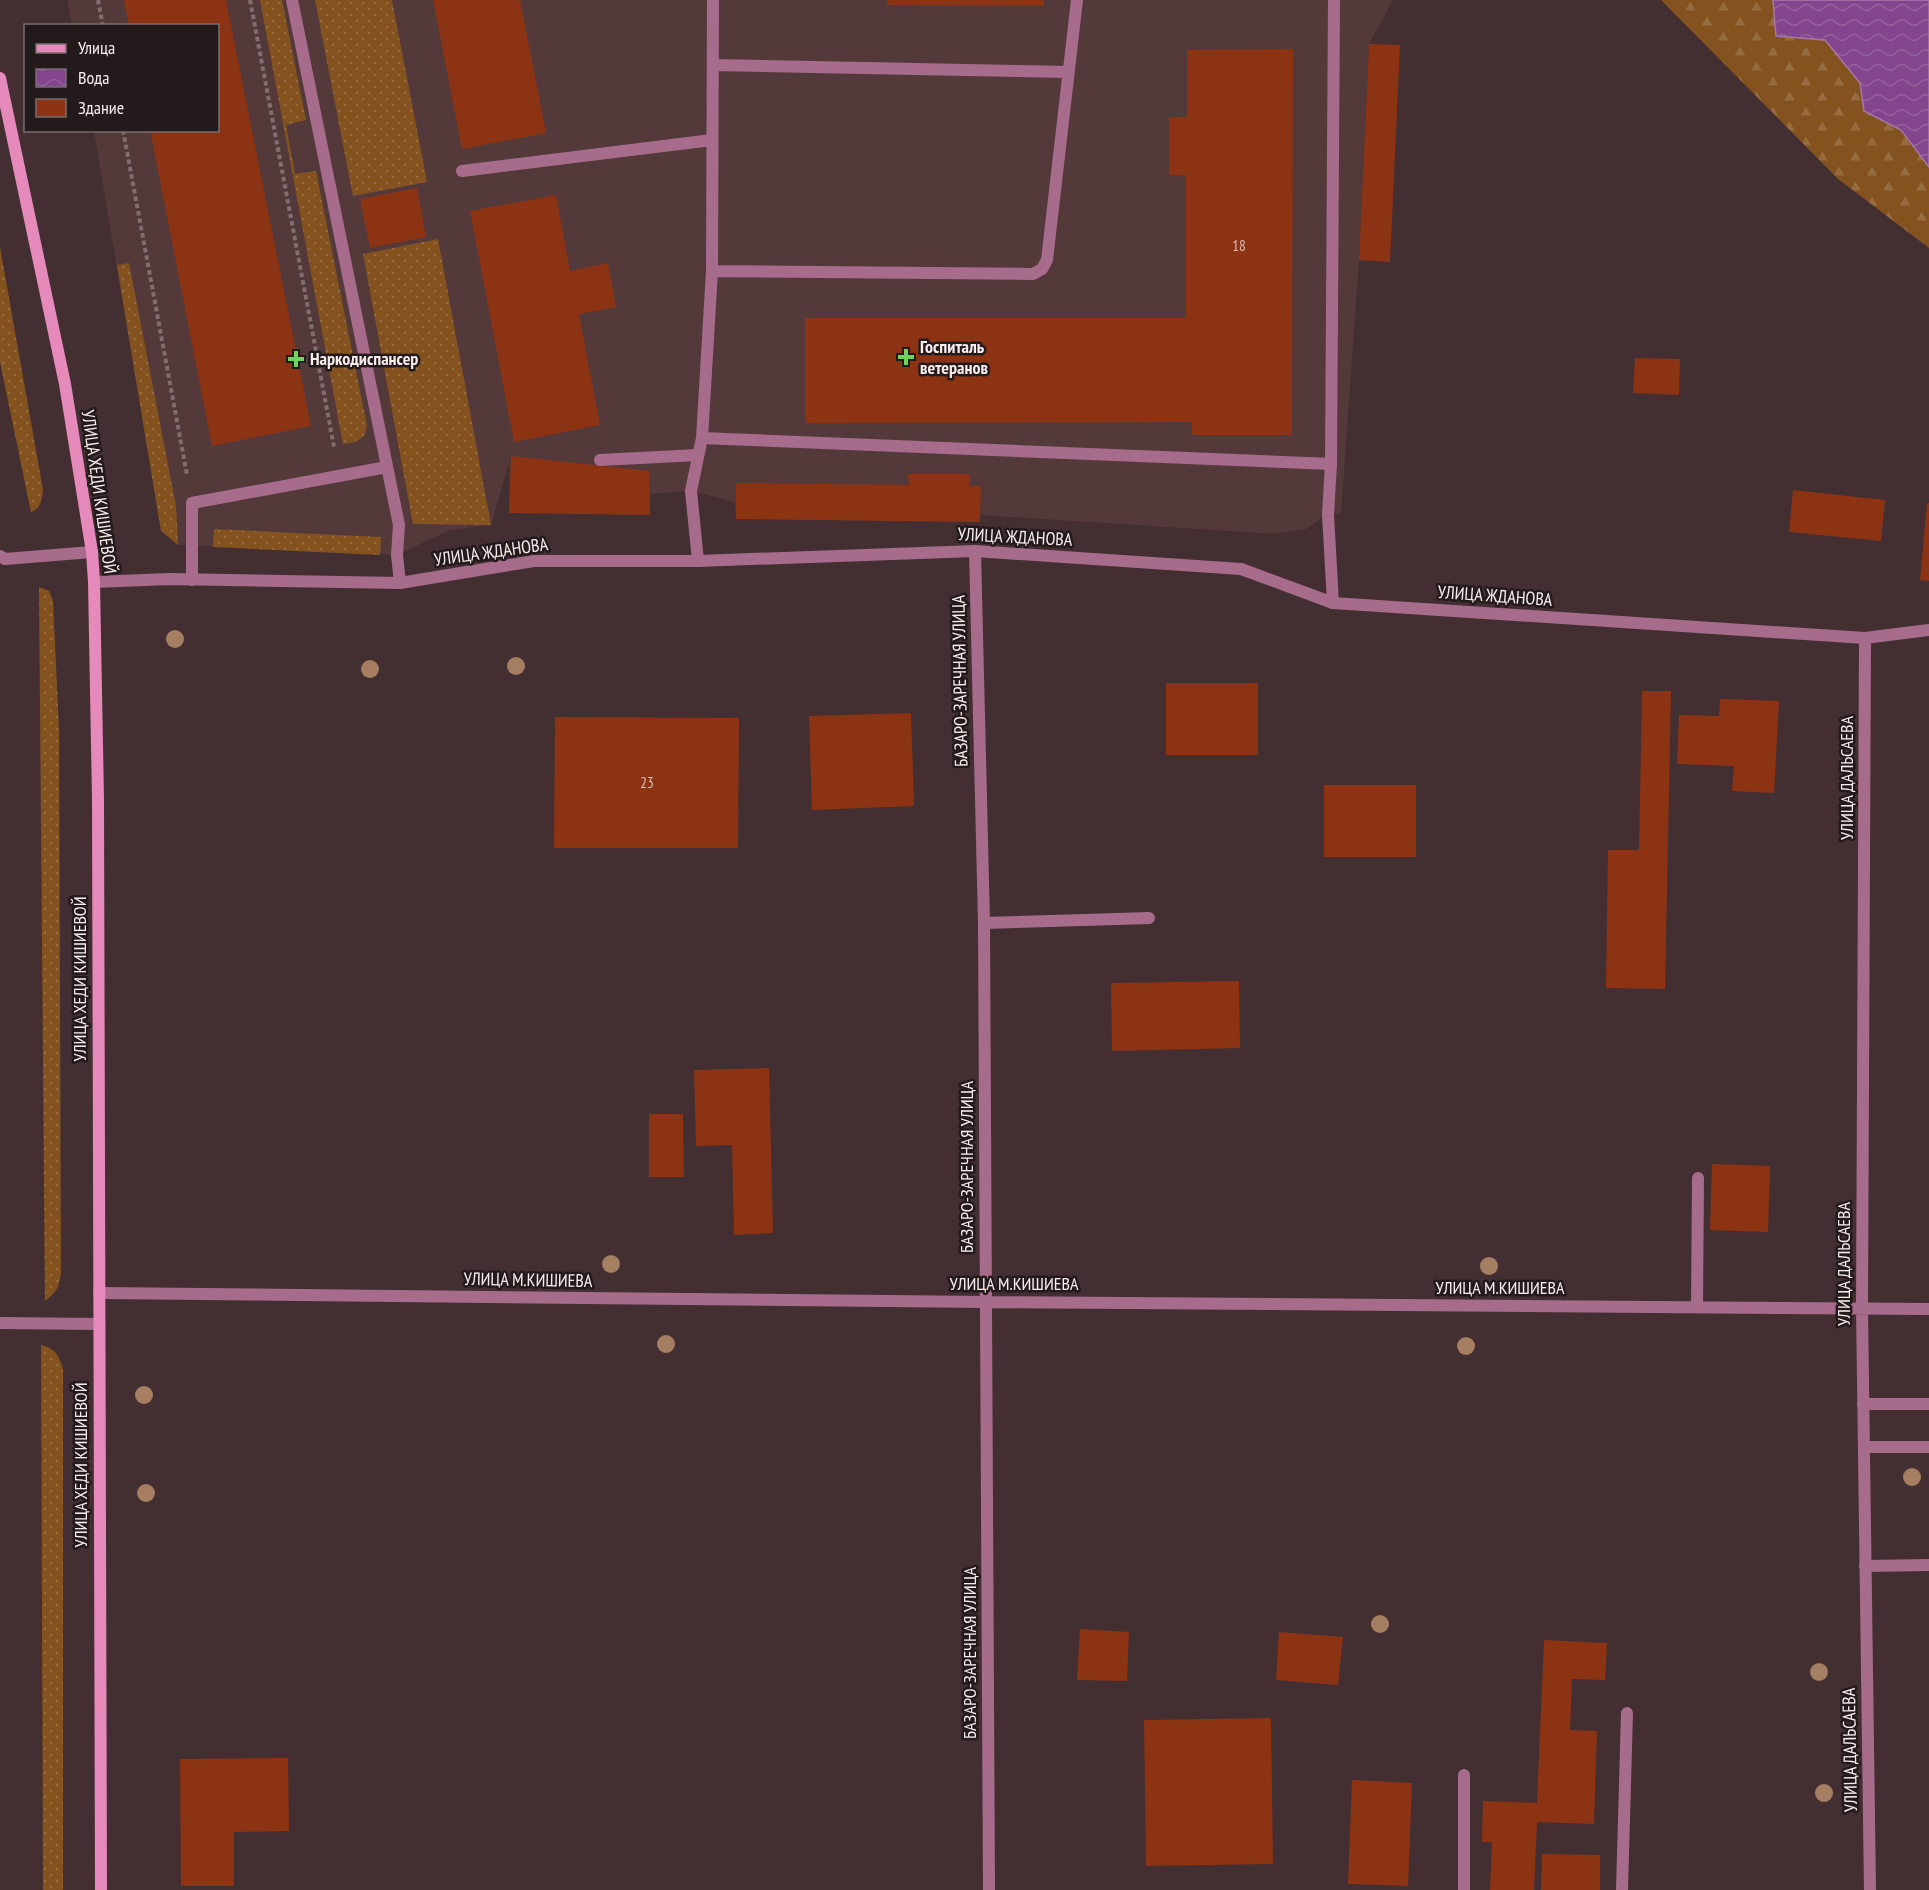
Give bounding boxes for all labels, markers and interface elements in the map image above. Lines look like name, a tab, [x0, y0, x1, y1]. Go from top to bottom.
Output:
legend	[24, 24, 219, 132]
text: Улица	[78, 36, 115, 59]
text: Вода	[78, 66, 109, 89]
text: Здание	[78, 96, 124, 119]
house number: 18	[1232, 236, 1246, 255]
place label: Госпиталь ветеранов	[920, 335, 989, 379]
place label: Наркодиспансер	[310, 347, 418, 370]
marker: Госпиталь ветеранов	[897, 348, 915, 366]
marker: Наркодиспансер	[287, 350, 305, 368]
street label: УЛИЦА ХЕДИ КИШИЕВОЙ	[77, 409, 122, 575]
street label: УЛИЦА ЖДАНОВА	[957, 522, 1073, 551]
street label: УЛИЦА ЖДАНОВА	[432, 532, 550, 571]
street label: УЛИЦА ЖДАНОВА	[1437, 580, 1554, 611]
street label: БАЗАРО-ЗАРЕЧНАЯ УЛИЦА	[946, 594, 972, 767]
street label: УЛИЦА ДАЛЬСАЕВА	[1835, 715, 1858, 840]
house number: 23	[640, 773, 654, 792]
street label: УЛИЦА ХЕДИ КИШИЕВОЙ	[68, 896, 91, 1062]
street label: БАЗАРО-ЗАРЕЧНАЯ УЛИЦА	[955, 1081, 978, 1253]
street label: УЛИЦА ДАЛЬСАЕВА	[1832, 1201, 1855, 1326]
street label: УЛИЦА М.КИШИЕВА	[463, 1267, 593, 1292]
street label: УЛИЦА М.КИШИЕВА	[950, 1272, 1079, 1295]
street label: УЛИЦА М.КИШИЕВА	[1436, 1276, 1565, 1299]
street label: УЛИЦА ХЕДИ КИШИЕВОЙ	[69, 1382, 92, 1548]
street label: БАЗАРО-ЗАРЕЧНАЯ УЛИЦА	[958, 1567, 981, 1739]
street label: УЛИЦА ДАЛЬСАЕВА	[1837, 1687, 1862, 1812]

